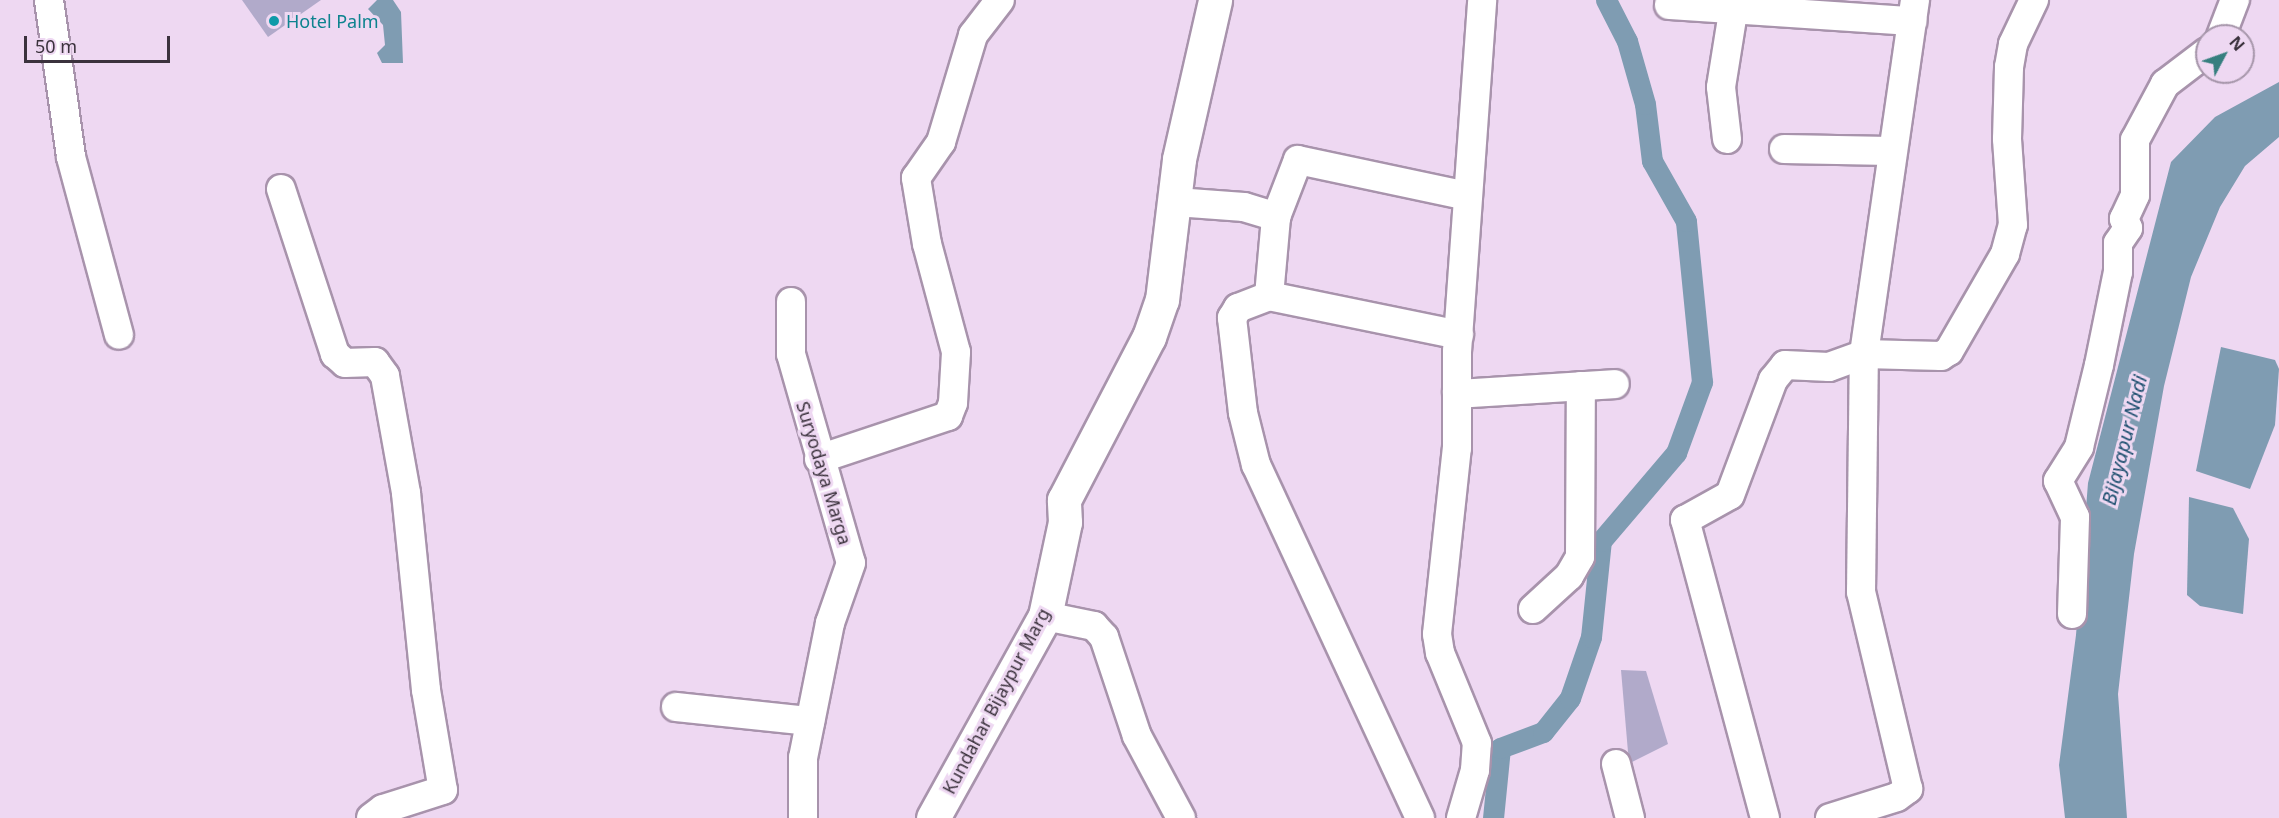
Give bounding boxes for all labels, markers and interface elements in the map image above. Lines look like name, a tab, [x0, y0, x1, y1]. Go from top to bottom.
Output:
place label: Hotel Palm	[286, 10, 379, 32]
marker: Hotel Palm	[267, 14, 281, 28]
scale bar	[27, 24, 172, 62]
north arrow	[2195, 24, 2255, 84]
text: N	[2224, 31, 2250, 56]
text: 50 m	[35, 34, 77, 58]
water label: Bijayapur Nadi	[2096, 373, 2152, 507]
street label: Suryodaya Marga	[792, 399, 856, 547]
street label: Kundahar Bijaypur Marg	[938, 604, 1054, 798]

